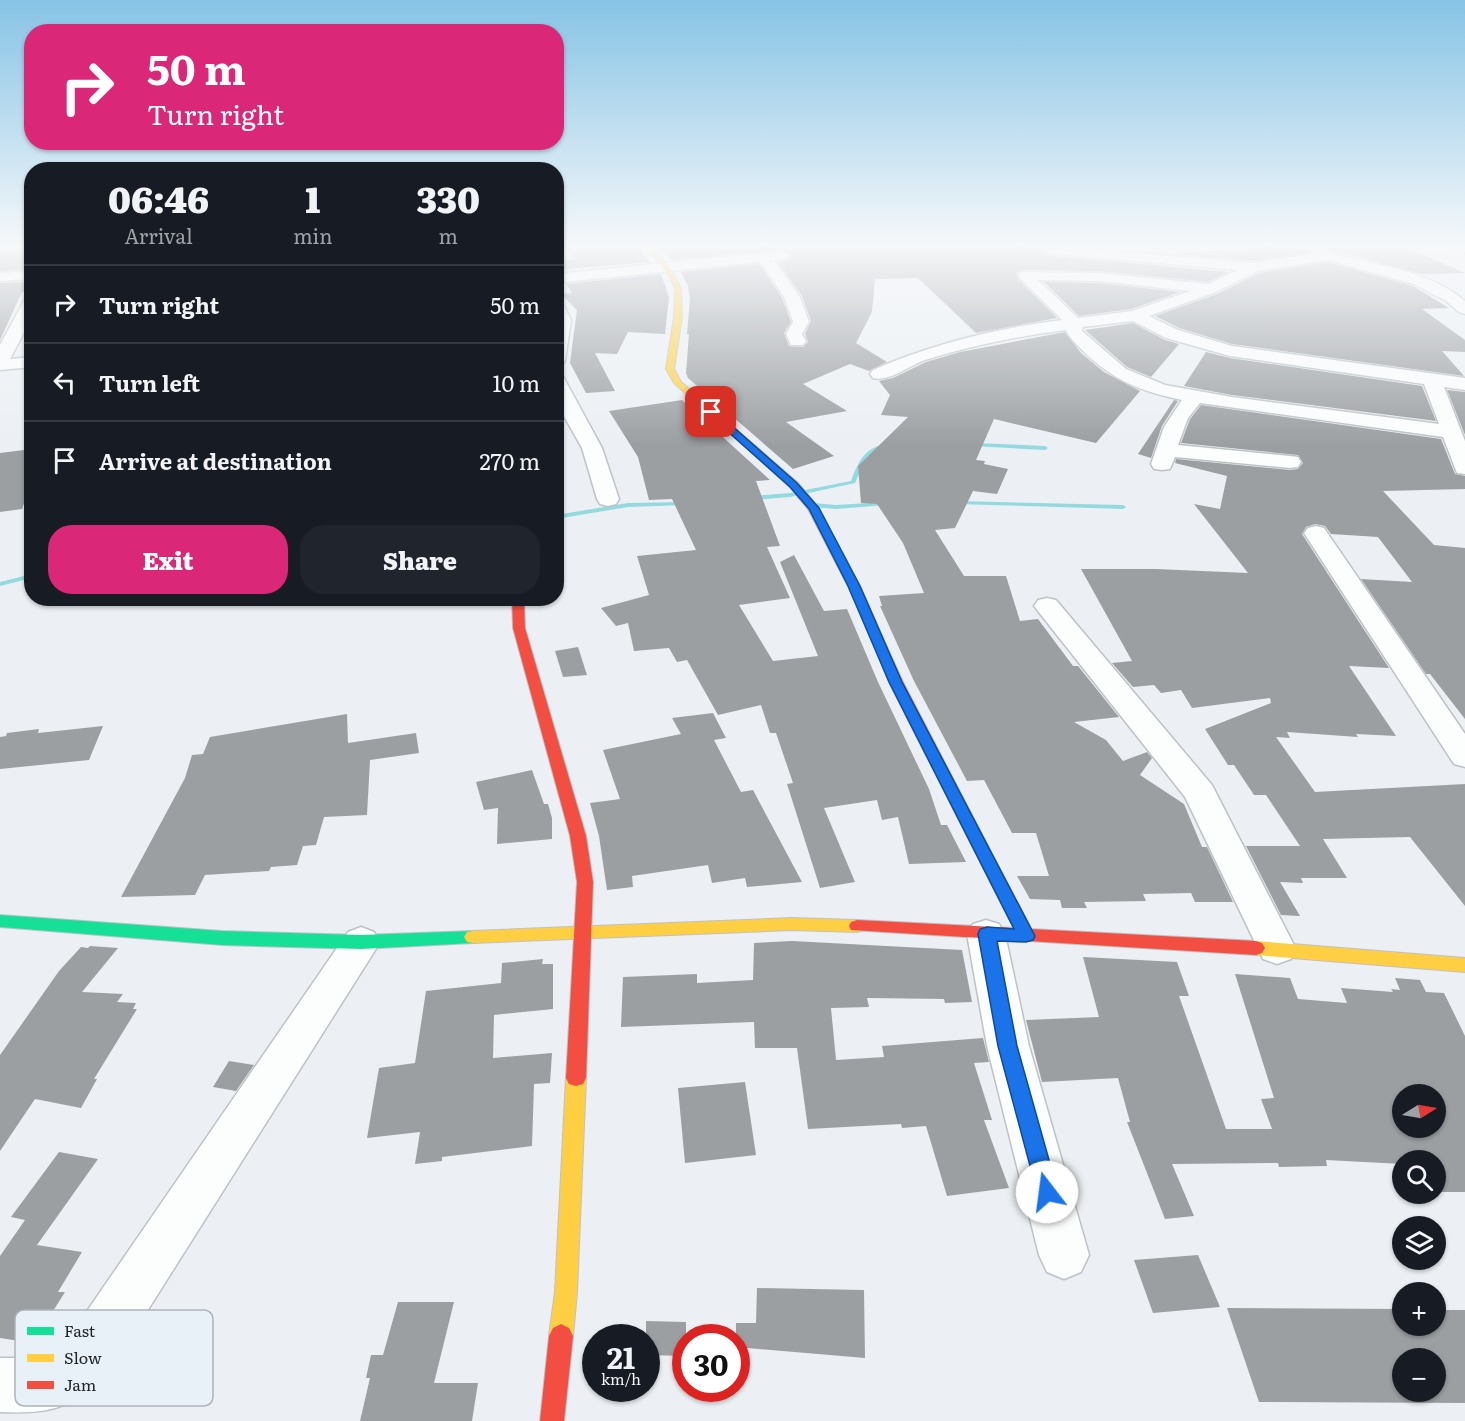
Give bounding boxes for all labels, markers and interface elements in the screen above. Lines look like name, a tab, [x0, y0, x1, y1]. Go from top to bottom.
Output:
text: 50 m	[147, 36, 246, 98]
icon: right	[48, 48, 126, 126]
text: Turn right	[147, 93, 284, 133]
text: 06:46	[108, 171, 209, 224]
text: 1	[305, 171, 320, 224]
text: 330	[417, 171, 480, 224]
text: Arrival	[124, 220, 193, 250]
text: min	[293, 220, 333, 250]
text: m	[439, 220, 458, 250]
icon: right	[48, 288, 81, 321]
text: Turn right	[99, 288, 219, 321]
text: 50 m	[490, 288, 540, 321]
icon: left	[48, 366, 81, 399]
text: Turn left	[99, 366, 200, 399]
text: 10 m	[493, 366, 540, 399]
pin	[685, 386, 736, 437]
icon: arrive	[694, 395, 727, 428]
icon: arrive	[48, 444, 81, 477]
text: Arrive at destination	[99, 444, 332, 477]
text: 270 m	[479, 444, 540, 477]
button: Exit	[48, 525, 288, 594]
button: Share	[300, 525, 540, 594]
north arrow	[1392, 1084, 1446, 1138]
map controls	[1392, 1084, 1446, 1402]
button: search	[1392, 1150, 1446, 1204]
position arrow	[1015, 1160, 1079, 1224]
button: layers	[1392, 1216, 1446, 1270]
button: +	[1392, 1282, 1446, 1336]
legend	[15, 1310, 213, 1406]
text: Fast	[64, 1318, 96, 1342]
speed limit sign: 30	[672, 1324, 750, 1402]
text: 21	[607, 1334, 635, 1378]
text: Slow	[64, 1345, 102, 1369]
button: −	[1392, 1348, 1446, 1402]
text: km/h	[601, 1367, 641, 1390]
text: Jam	[64, 1372, 97, 1396]

